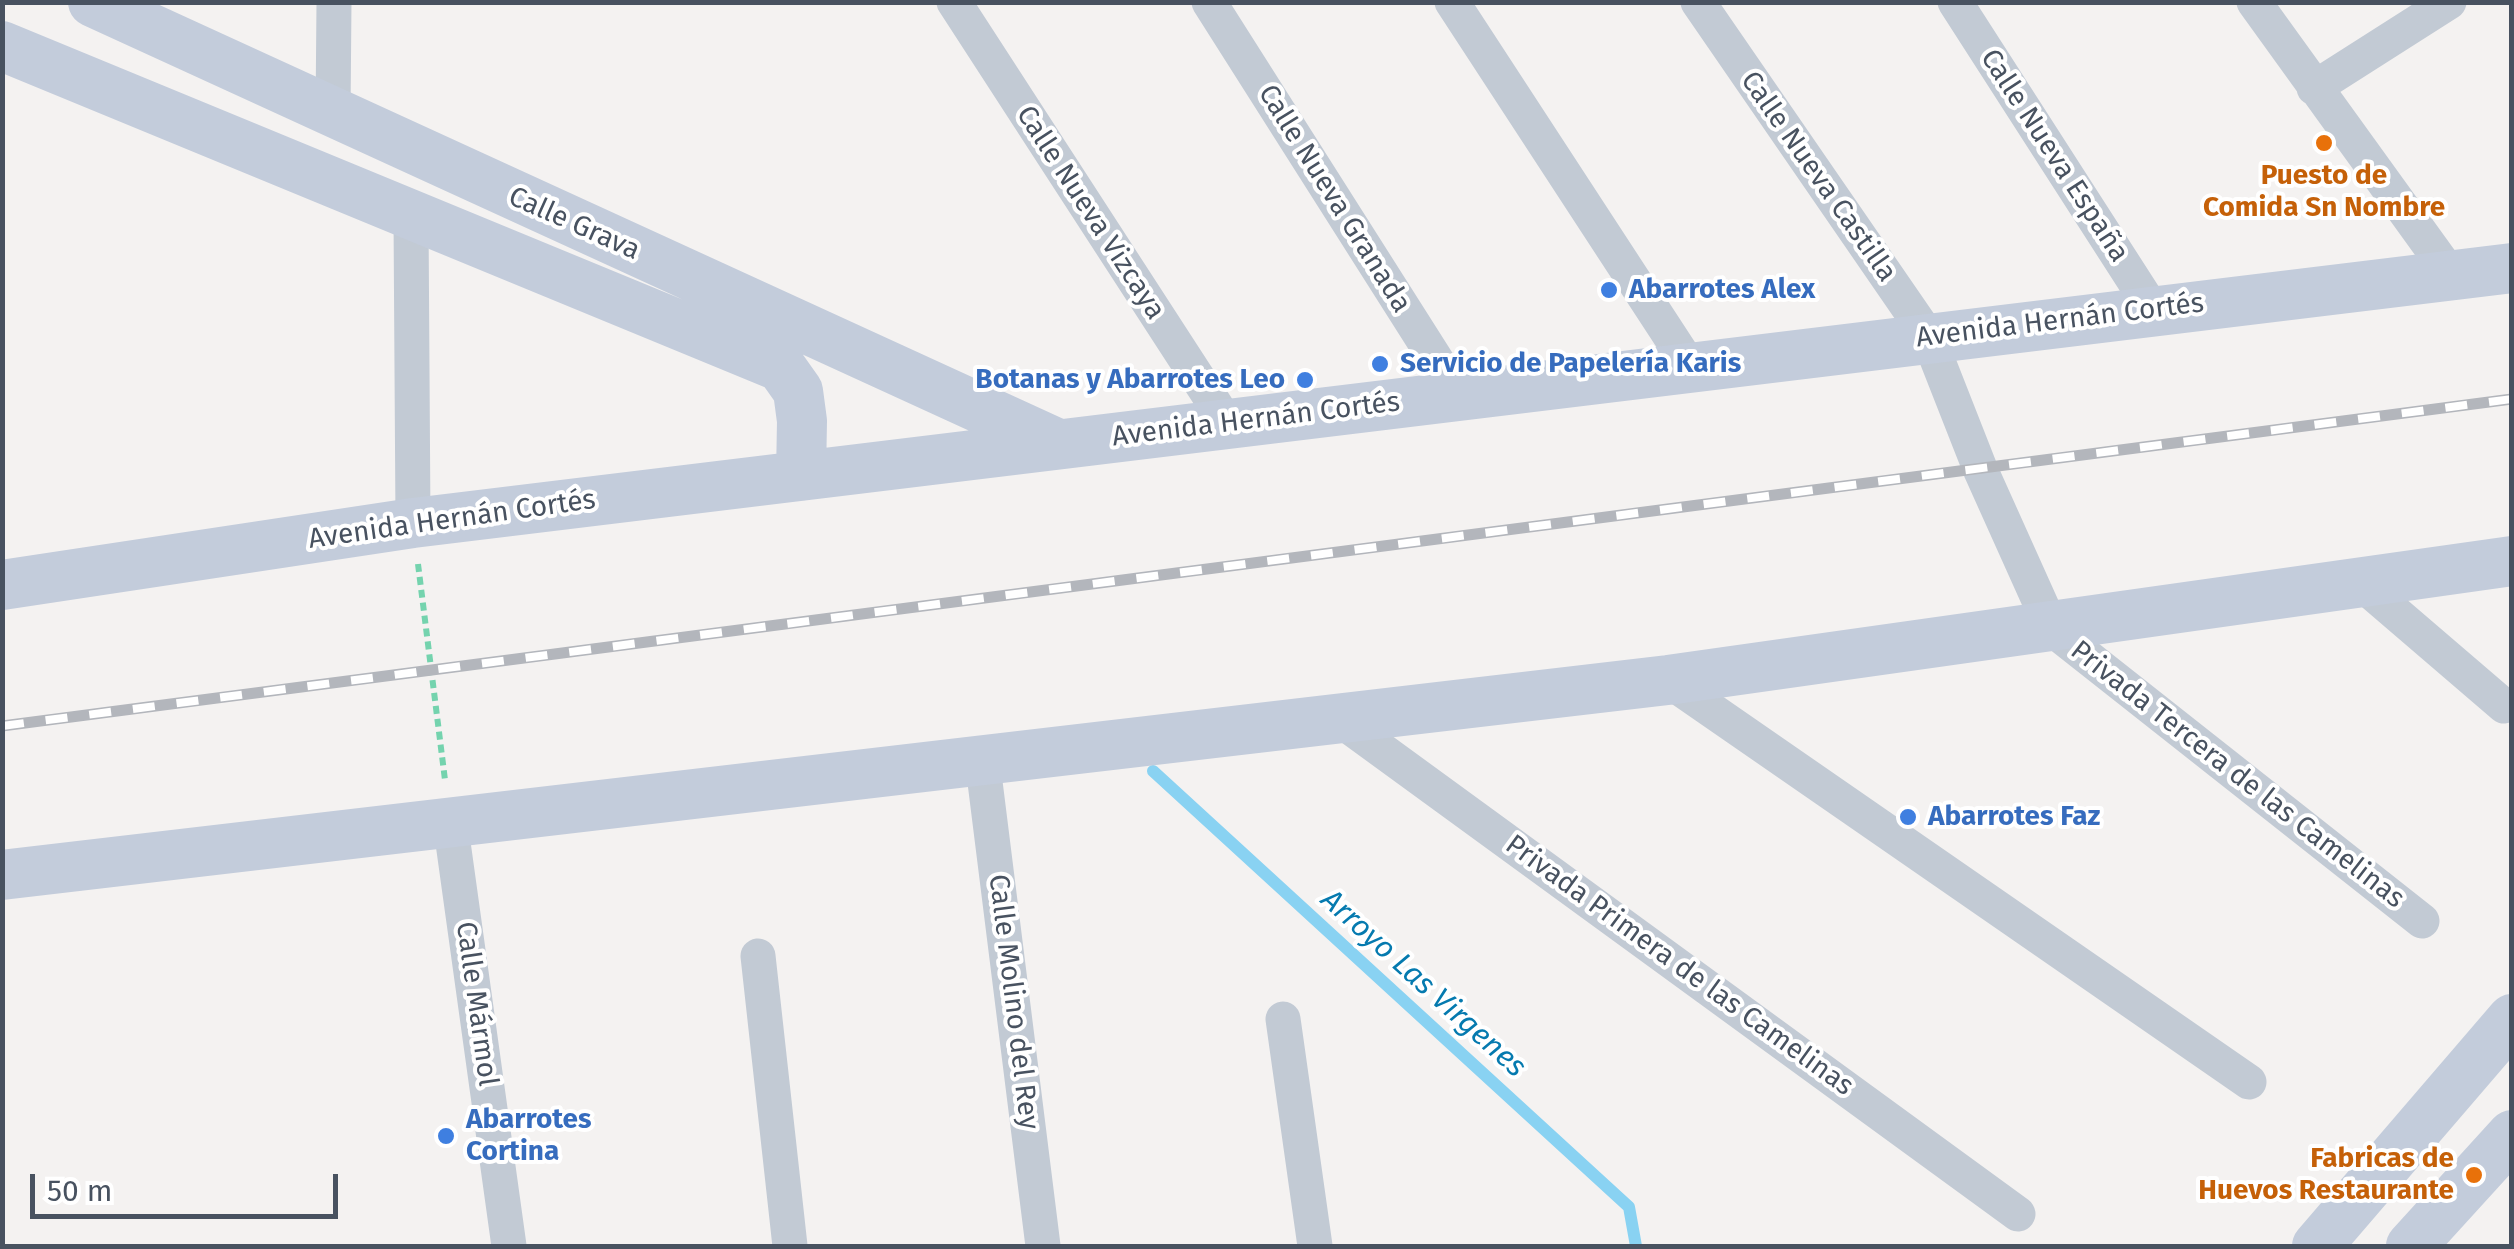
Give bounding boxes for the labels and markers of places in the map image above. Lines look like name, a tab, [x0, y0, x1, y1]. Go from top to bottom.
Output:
marker: Puesto de Comida Sn Nombre	[2313, 132, 2335, 154]
place label: Puesto de Comida Sn Nombre	[2203, 159, 2445, 225]
place label: Abarrotes Alex	[1629, 273, 1815, 307]
marker: Abarrotes Alex	[1598, 279, 1620, 301]
place label: Servicio de Papelería Karis	[1400, 347, 1741, 381]
marker: Servicio de Papelería Karis	[1369, 353, 1391, 375]
place label: Botanas y Abarrotes Leo	[975, 363, 1285, 397]
marker: Botanas y Abarrotes Leo	[1294, 369, 1316, 391]
place label: Abarrotes Faz	[1928, 800, 2100, 834]
marker: Abarrotes Faz	[1897, 806, 1919, 828]
place label: Abarrotes Cortina	[466, 1103, 592, 1169]
marker: Abarrotes Cortina	[435, 1125, 457, 1147]
place label: Fabricas de Huevos Restaurante	[2198, 1142, 2454, 1208]
marker: Fabricas de Huevos Restaurante	[2463, 1164, 2485, 1186]

